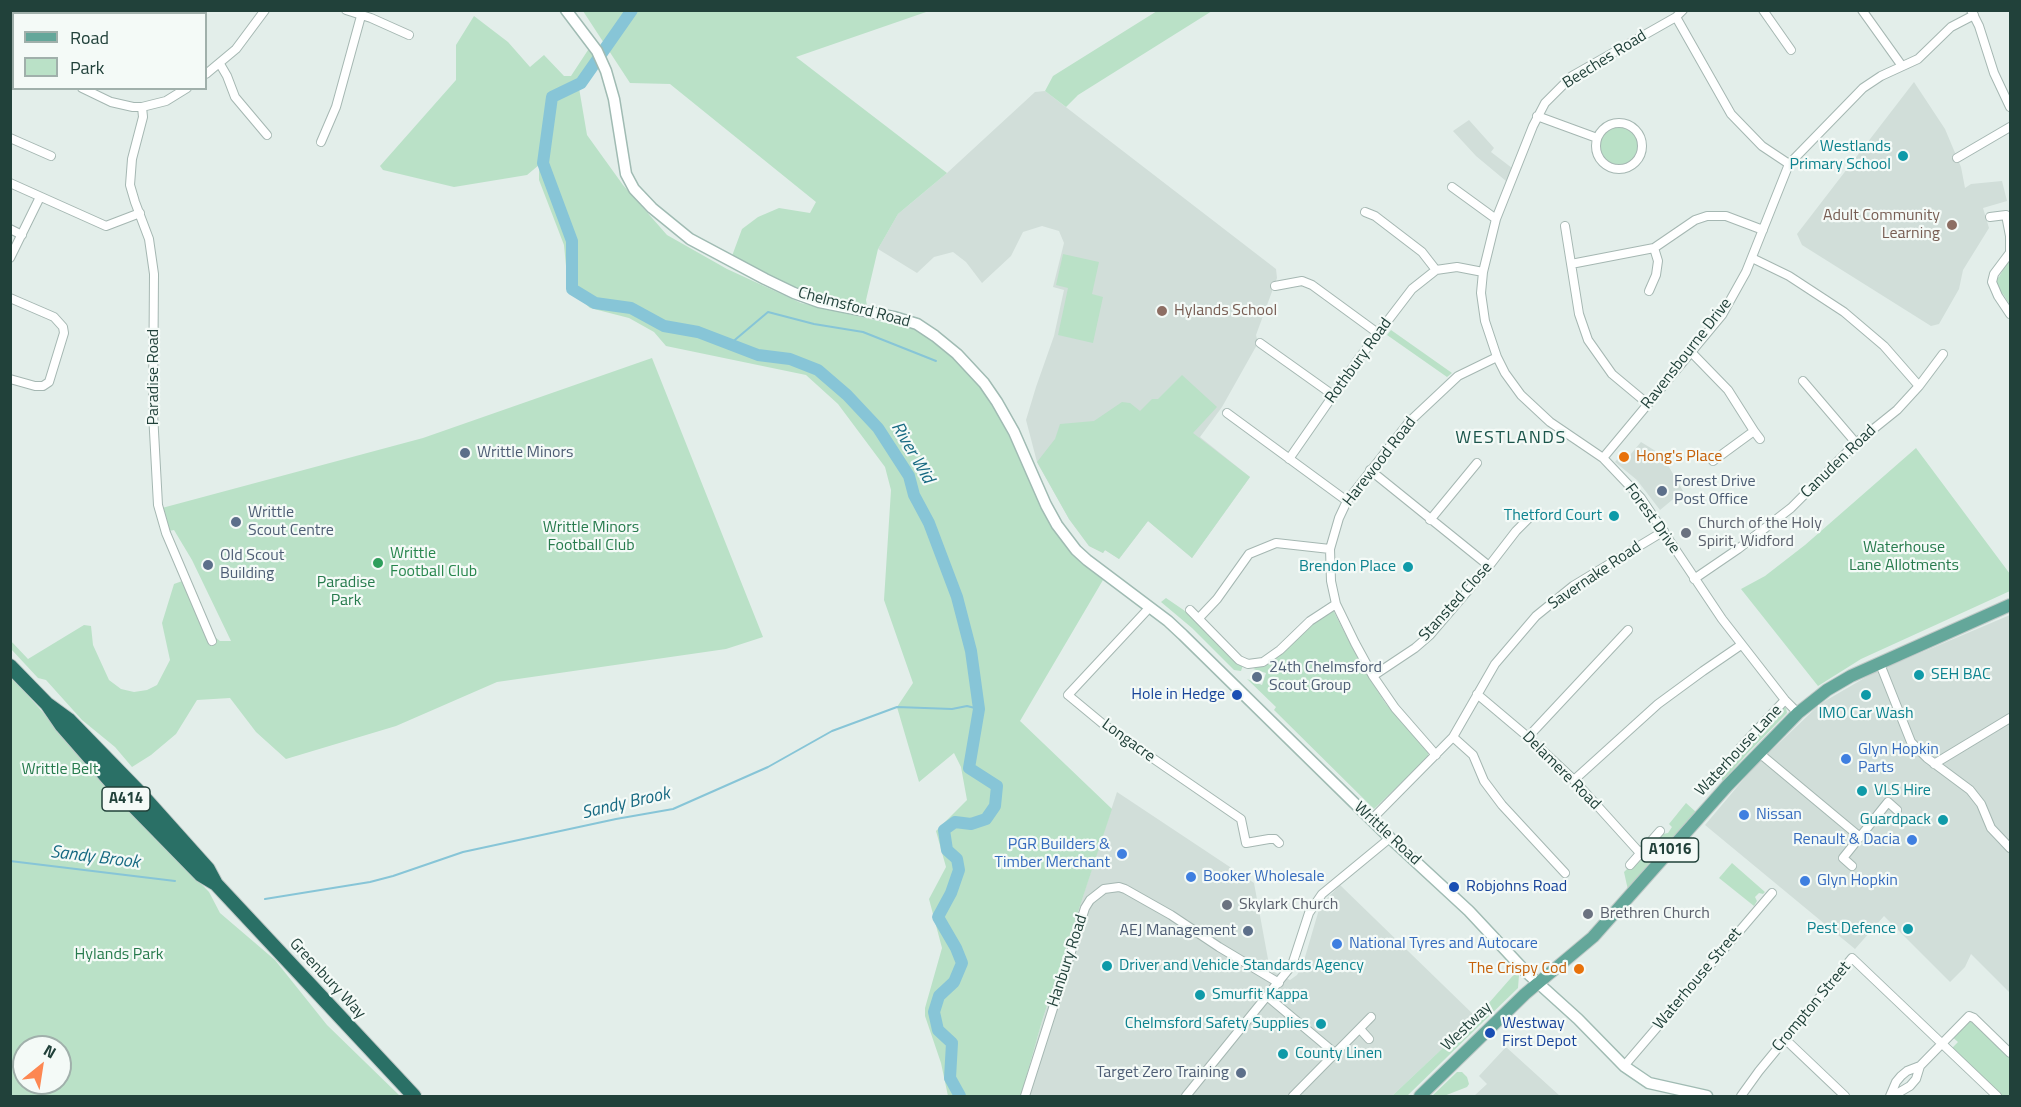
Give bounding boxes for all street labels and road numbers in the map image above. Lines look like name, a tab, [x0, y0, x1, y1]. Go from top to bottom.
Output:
street label: Beeches Road	[1560, 27, 1650, 93]
street label: Chelmsford Road	[796, 284, 912, 332]
street label: Ravensbourne Drive	[1638, 295, 1736, 413]
street label: Rothbury Road	[1322, 315, 1396, 407]
street label: Paradise Road	[144, 329, 164, 425]
street label: Harewood Road	[1339, 414, 1421, 510]
street label: Canuden Road	[1797, 421, 1881, 503]
street label: Forest Drive	[1620, 480, 1684, 558]
street label: Savernake Road	[1545, 538, 1645, 614]
street label: Stansted Close	[1415, 558, 1497, 646]
street label: Waterhouse Lane	[1692, 701, 1786, 801]
street label: Longacre	[1098, 715, 1158, 767]
street label: Delamere Road	[1518, 728, 1604, 814]
road number: A414	[102, 787, 150, 811]
street label: Writtle Road	[1350, 798, 1424, 870]
road number: A1016	[1642, 838, 1698, 862]
street label: Hanbury Road	[1044, 913, 1092, 1009]
street label: Waterhouse Street	[1650, 924, 1746, 1034]
street label: Greenbury Way	[285, 935, 369, 1023]
street label: Crompton Street	[1769, 958, 1855, 1056]
street label: Westway	[1438, 998, 1496, 1056]

